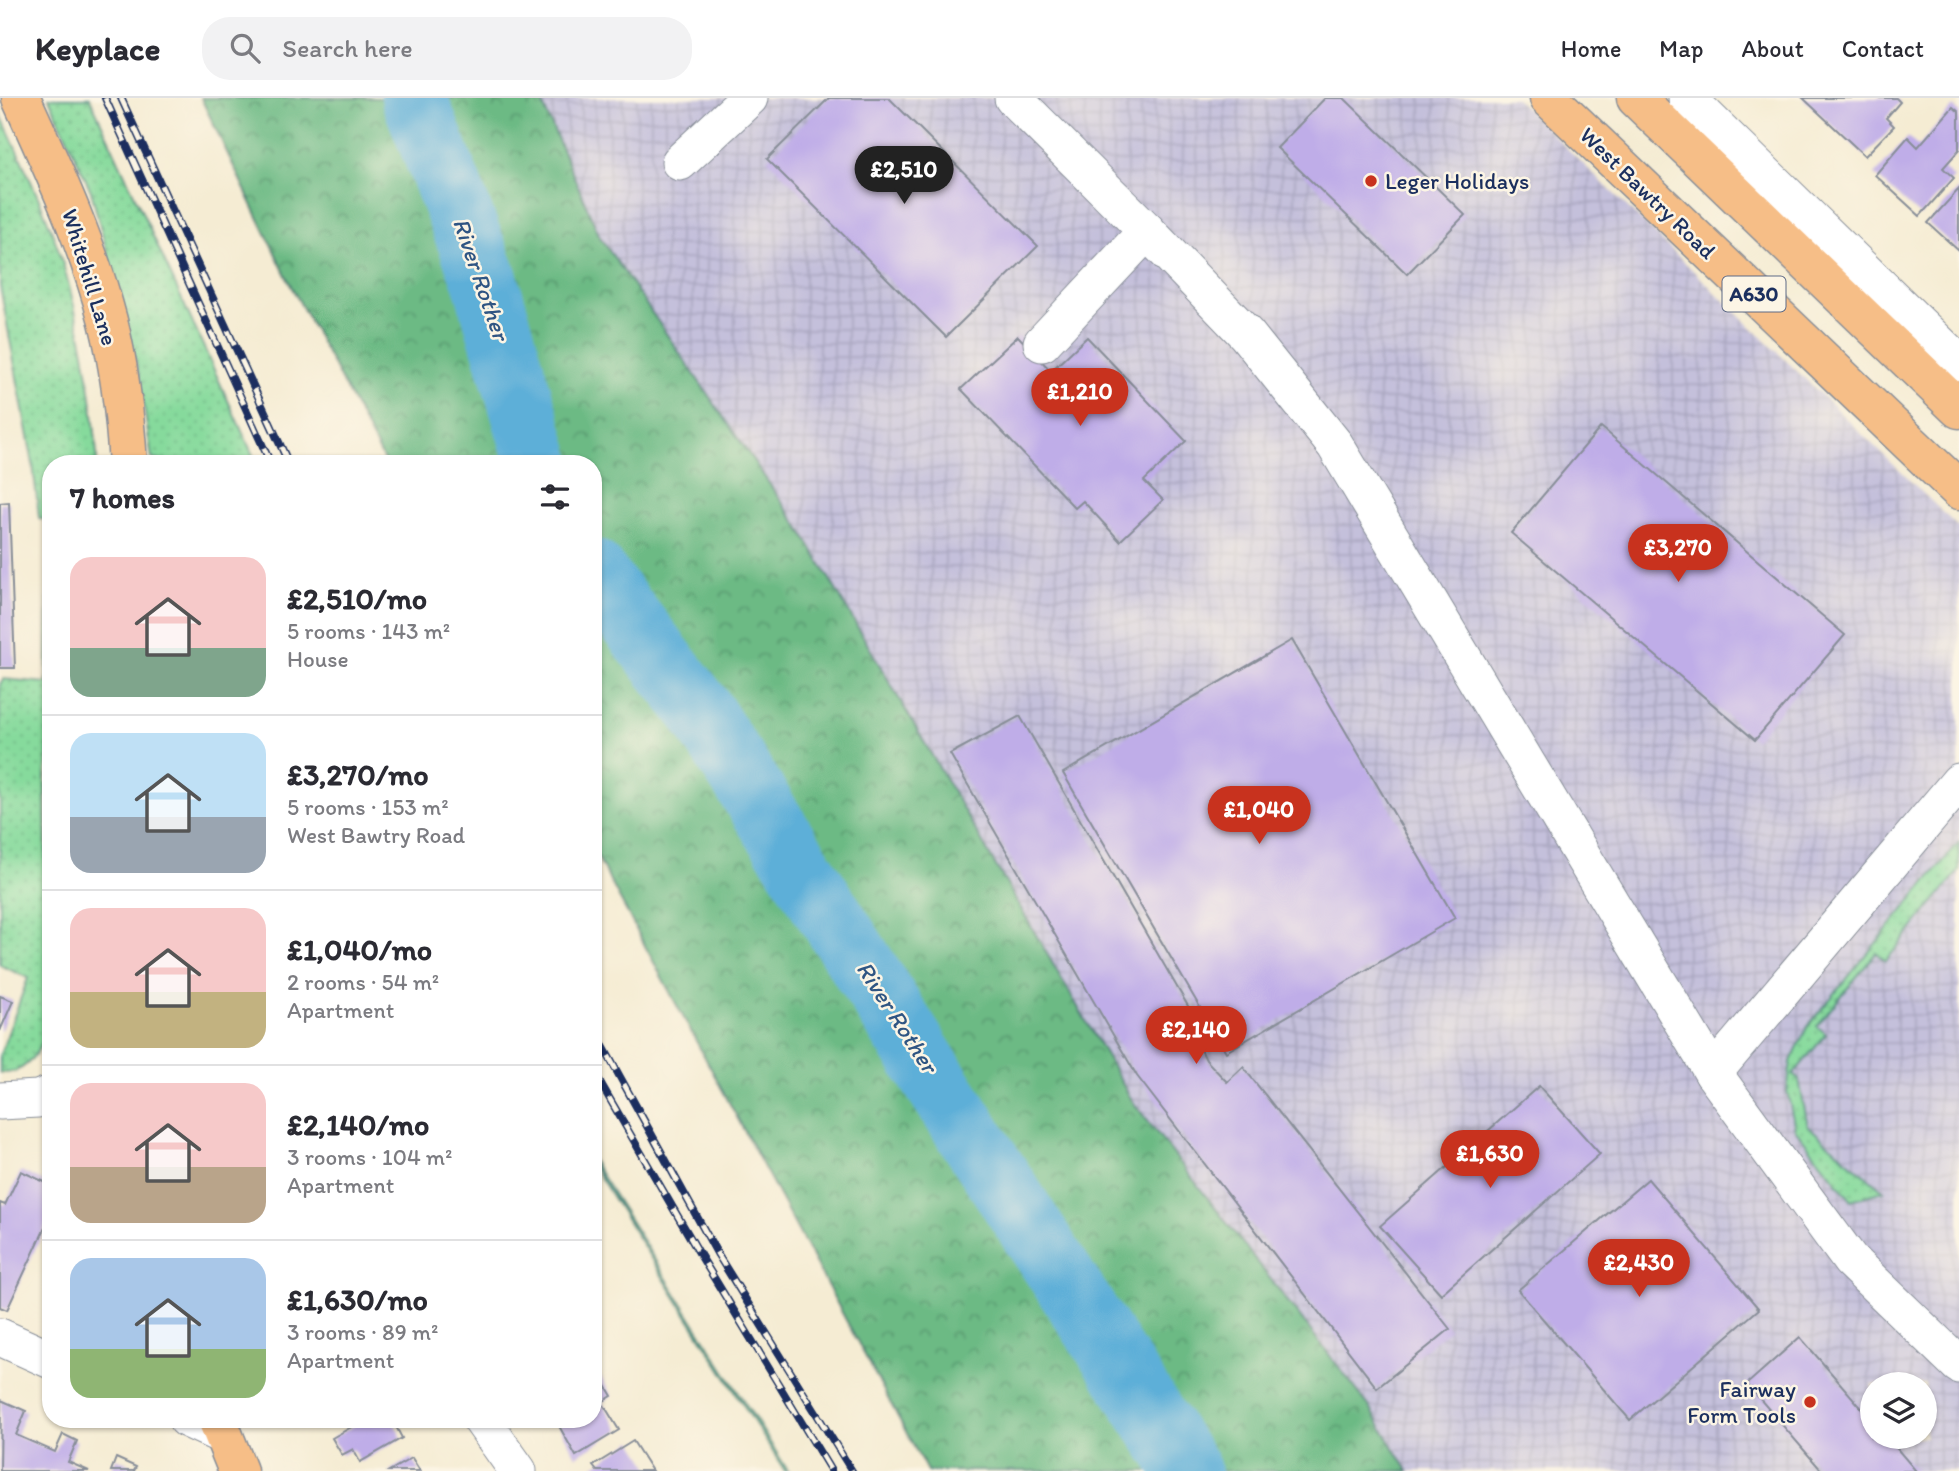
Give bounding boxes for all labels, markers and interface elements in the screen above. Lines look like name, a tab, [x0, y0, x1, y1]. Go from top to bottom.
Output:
search box	[202, 17, 692, 80]
text: Keyplace	[35, 29, 160, 68]
icon: search	[226, 29, 264, 67]
text: Search here	[282, 32, 413, 64]
text: Home	[1561, 34, 1621, 63]
text: Map	[1659, 34, 1703, 63]
text: About	[1741, 34, 1804, 63]
text: Contact	[1842, 34, 1924, 63]
street label: West Bawtry Road	[1574, 121, 1722, 265]
pin: £2,510	[847, 146, 961, 206]
text: £2,510	[871, 155, 937, 183]
place label: Leger Holidays	[1385, 167, 1529, 195]
marker: Leger Holidays	[1363, 173, 1379, 189]
street label: Whitehill Lane	[56, 205, 124, 349]
water label: River Rother	[447, 214, 517, 346]
road number: A630	[1722, 276, 1786, 312]
pin: £1,210	[1023, 368, 1137, 428]
text: £1,210	[1047, 377, 1113, 405]
icon: filters	[536, 478, 574, 516]
text: 7 homes	[70, 479, 175, 516]
pin: £3,270	[1621, 524, 1735, 584]
text: £3,270	[1644, 533, 1712, 561]
text: £2,510/mo	[287, 580, 427, 617]
icon: home	[126, 585, 210, 669]
text: 5 rooms · 143 m²	[287, 617, 450, 645]
text: House	[287, 645, 349, 673]
text: £3,270/mo	[287, 756, 429, 793]
icon: home	[126, 761, 210, 845]
pin: £1,040	[1202, 786, 1316, 846]
text: 5 rooms · 153 m²	[287, 793, 449, 821]
text: £1,040	[1224, 795, 1294, 823]
text: West Bawtry Road	[287, 821, 465, 849]
text: £1,040/mo	[287, 931, 432, 968]
icon: home	[126, 936, 210, 1020]
water label: River Rother	[851, 956, 946, 1080]
text: 2 rooms · 54 m²	[287, 968, 439, 996]
text: Apartment	[287, 996, 394, 1024]
pin: £2,140	[1139, 1006, 1253, 1066]
text: £2,140	[1162, 1015, 1230, 1043]
text: £2,140/mo	[287, 1106, 429, 1143]
icon: home	[126, 1111, 210, 1195]
pin: £1,630	[1433, 1130, 1547, 1190]
text: £1,630	[1456, 1139, 1524, 1167]
text: 3 rooms · 104 m²	[287, 1143, 452, 1171]
text: Apartment	[287, 1171, 394, 1199]
pin: £2,430	[1582, 1240, 1696, 1299]
text: £2,430	[1604, 1248, 1674, 1276]
text: £1,630/mo	[287, 1281, 428, 1318]
icon: home	[126, 1286, 210, 1370]
text: 3 rooms · 89 m²	[287, 1318, 438, 1346]
text: Apartment	[287, 1346, 394, 1374]
map controls	[1860, 1372, 1937, 1449]
button: layers	[1860, 1372, 1937, 1449]
place label: Fairway Form Tools	[1687, 1375, 1796, 1429]
marker: Fairway Form Tools	[1802, 1394, 1818, 1410]

